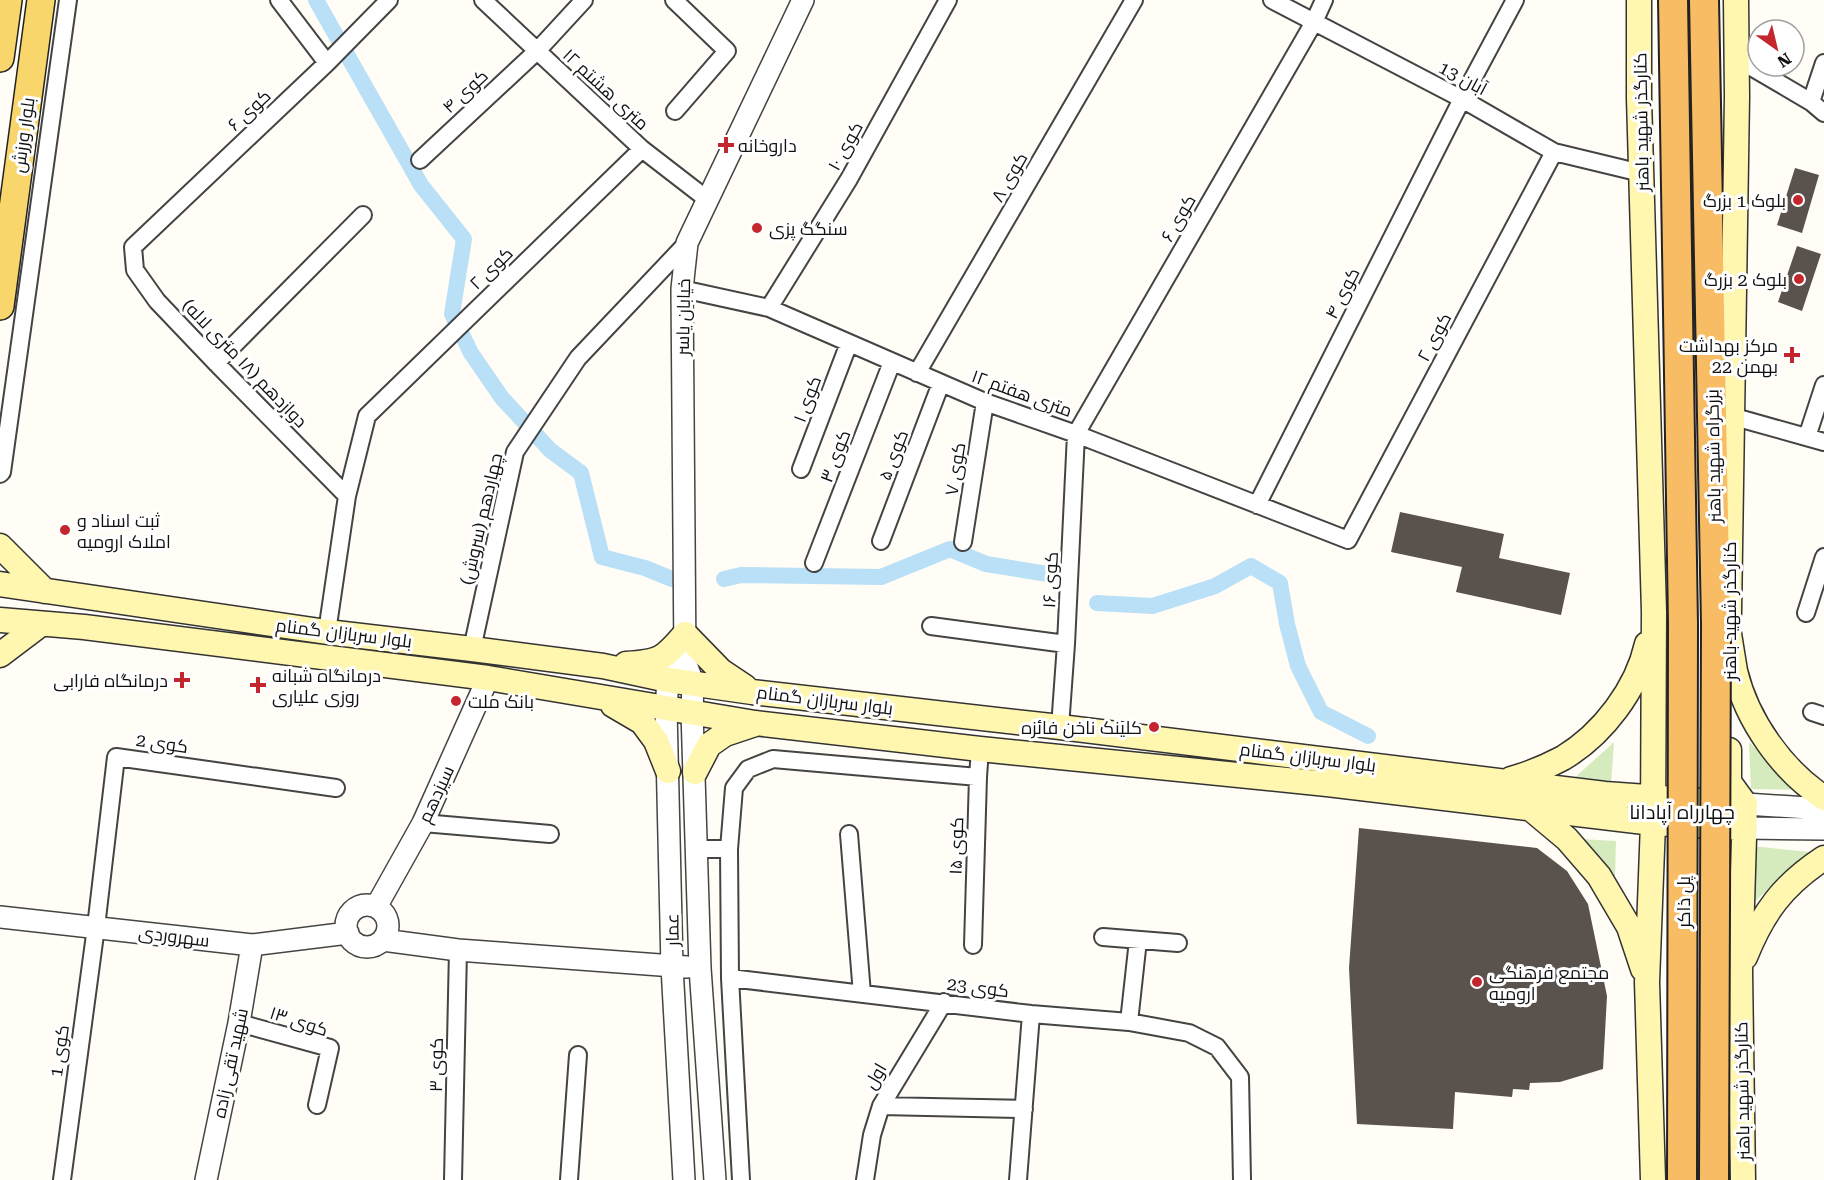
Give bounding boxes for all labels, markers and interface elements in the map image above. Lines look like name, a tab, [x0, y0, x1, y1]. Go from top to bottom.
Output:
north arrow	[1746, 18, 1806, 78]
street label: ۱۲ متری هشتم	[557, 44, 653, 135]
text: N	[1774, 49, 1795, 71]
street label: کنارگذر شهید باهنر	[1629, 52, 1654, 193]
street label: 13 آبان	[1435, 57, 1491, 100]
street label: کوی ۴	[438, 65, 493, 118]
street label: کوی ۶	[223, 85, 275, 136]
street label: بلوار ورزش	[7, 96, 40, 174]
street label: کوی ۱۰	[823, 118, 868, 174]
place label: داروخانه	[738, 135, 797, 157]
marker: داروخانه	[719, 138, 733, 152]
street label: کوی ۸	[987, 149, 1032, 206]
place label: بلوک 1 بزرگ	[1703, 190, 1786, 212]
street label: کوی ۶	[1156, 191, 1201, 246]
marker: بلوک 1 بزرگ	[1791, 193, 1805, 207]
place label: سنگگ پزی	[769, 218, 848, 241]
marker: سنگگ پزی	[750, 221, 764, 235]
street label: کوی ۲	[465, 242, 518, 294]
street label: کوی ۴	[1320, 264, 1365, 322]
place label: بلوک 2 بزرگ	[1704, 269, 1787, 291]
marker: بلوک 2 بزرگ	[1792, 272, 1806, 286]
street label: خیابان یاسر	[672, 278, 695, 357]
street label: دوازدهم (۱۸ متری لاله)	[177, 294, 312, 433]
street label: کوی ۲	[1413, 309, 1456, 365]
place label: مرکز بهداشت 22 بهمن	[1679, 335, 1778, 378]
marker: مرکز بهداشت 22 بهمن	[1783, 346, 1801, 364]
street label: ۱۲ متری هفتم	[968, 365, 1075, 423]
street label: کوی ۱	[789, 373, 826, 425]
street label: بزرگراه شهید باهنر	[1701, 389, 1726, 524]
street label: کوی ۳	[815, 427, 856, 486]
street label: کوی ۵	[874, 427, 913, 483]
street label: کوی ۷	[940, 441, 971, 497]
street label: چهاردهم (سروش)	[456, 451, 508, 587]
place label: ثبت اسناد و املاک ارومیه	[77, 510, 171, 553]
marker: ثبت اسناد و املاک ارومیه	[58, 523, 72, 537]
street label: کنارگذر شهید باهنر	[1719, 541, 1741, 682]
street label: کوی ۱۶	[1038, 551, 1063, 609]
street label: بلوار سربازان گمنام	[274, 614, 413, 654]
place label: درمانگاه شبانه روزی علیاری	[272, 665, 381, 708]
place label: درمانگاه فارابی	[53, 670, 168, 692]
marker: درمانگاه فارابی	[173, 671, 191, 689]
marker: درمانگاه شبانه روزی علیاری	[249, 676, 267, 694]
street label: بلوار سربازان گمنام	[755, 681, 894, 721]
place label: بانک ملت	[468, 691, 534, 712]
marker: بانک ملت	[449, 694, 463, 708]
place label: کلینک ناخن فائزه	[1021, 717, 1142, 739]
marker: کلینک ناخن فائزه	[1147, 720, 1161, 734]
street label: کوی 2	[134, 729, 189, 758]
street label: بلوار سربازان گمنام	[1238, 738, 1377, 778]
street label: سیزدهم	[414, 762, 460, 827]
district label: چهارراه آپادانا	[1629, 800, 1735, 825]
street label: کوی ۱۵	[944, 817, 969, 875]
street label: پل ذاکر	[1673, 876, 1696, 929]
street label: عمار	[661, 913, 684, 948]
street label: سهروردی	[137, 921, 211, 952]
place label: مجتمع فرهنگی ارومیه	[1489, 962, 1609, 1005]
street label: کوی 23	[946, 973, 1010, 1002]
marker: مجتمع فرهنگی ارومیه	[1470, 975, 1484, 989]
street label: کوی ۱۳	[267, 1002, 331, 1041]
street label: شهید تقی زاده	[208, 1006, 253, 1120]
street label: کنارگذر شهید باهنر	[1730, 1021, 1755, 1162]
street label: کوی 1	[45, 1024, 74, 1079]
street label: کوی ۳	[425, 1038, 448, 1092]
street label: اول	[859, 1059, 892, 1093]

